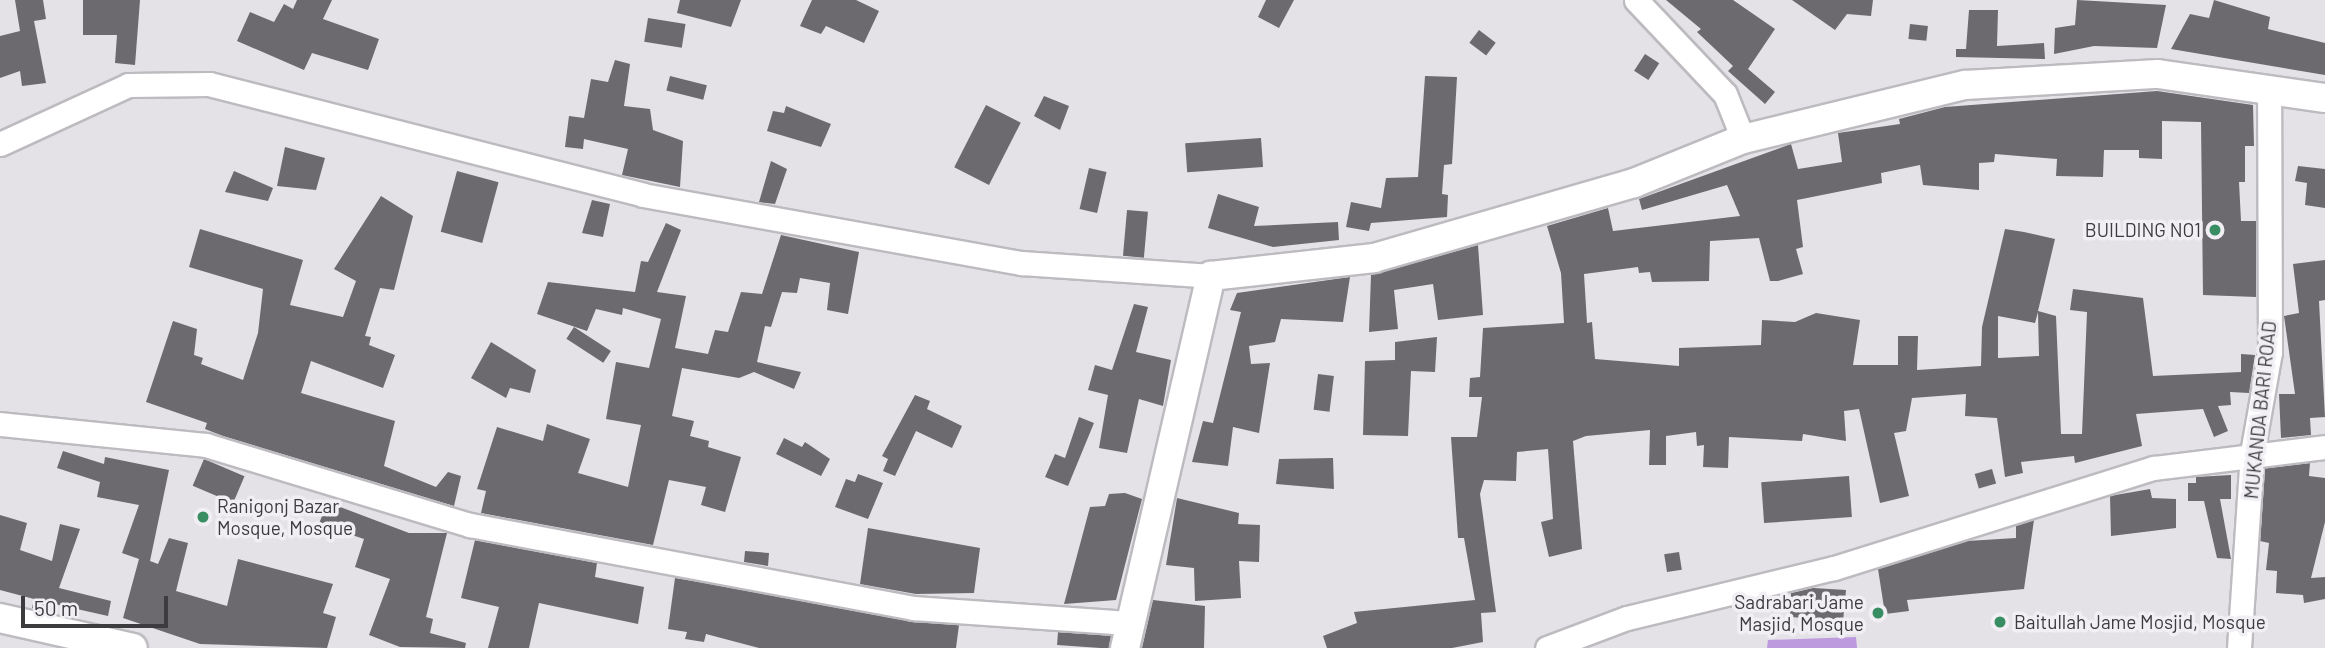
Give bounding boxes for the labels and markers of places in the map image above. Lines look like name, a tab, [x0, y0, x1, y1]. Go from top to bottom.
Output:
place label: BUILDING NO1	[2085, 219, 2201, 241]
marker: BUILDING NO1	[2207, 222, 2223, 238]
place label: Ranigonj Bazar Mosque, Mosque	[217, 495, 353, 539]
marker: Ranigonj Bazar Mosque, Mosque	[195, 509, 211, 525]
place label: Sadrabari Jame Masjid, Mosque	[1734, 591, 1864, 635]
marker: Sadrabari Jame Masjid, Mosque	[1870, 605, 1886, 621]
place label: Baitullah Jame Mosjid, Mosque	[2014, 611, 2266, 633]
marker: Baitullah Jame Mosjid, Mosque	[1992, 614, 2008, 630]

